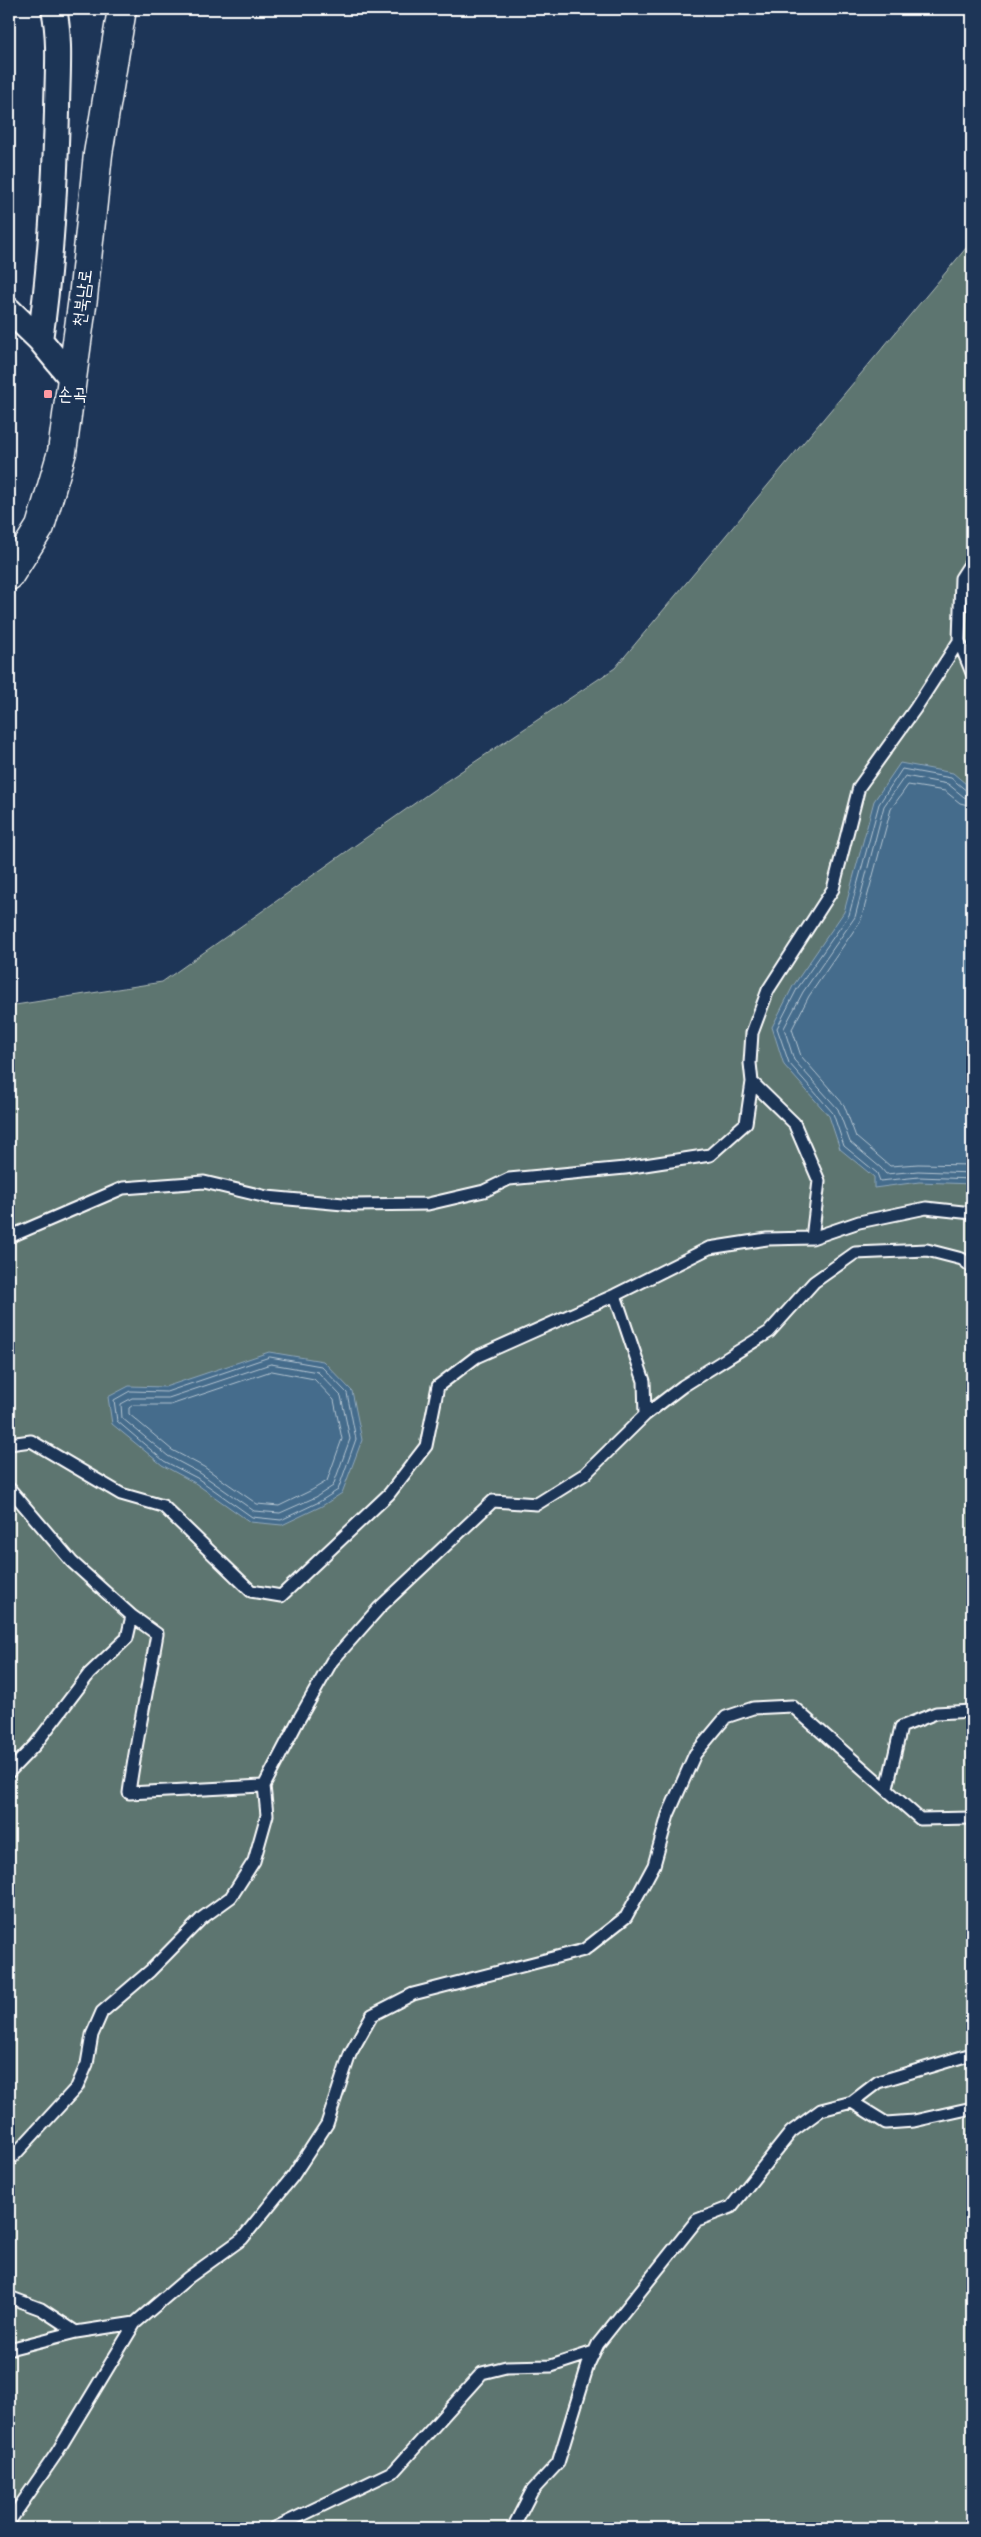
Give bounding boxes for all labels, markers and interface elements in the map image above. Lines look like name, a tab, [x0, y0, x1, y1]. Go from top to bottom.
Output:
street label: 천북남로	[68, 268, 96, 328]
place label: 손곡	[58, 383, 87, 405]
marker: 손곡	[42, 388, 54, 400]

